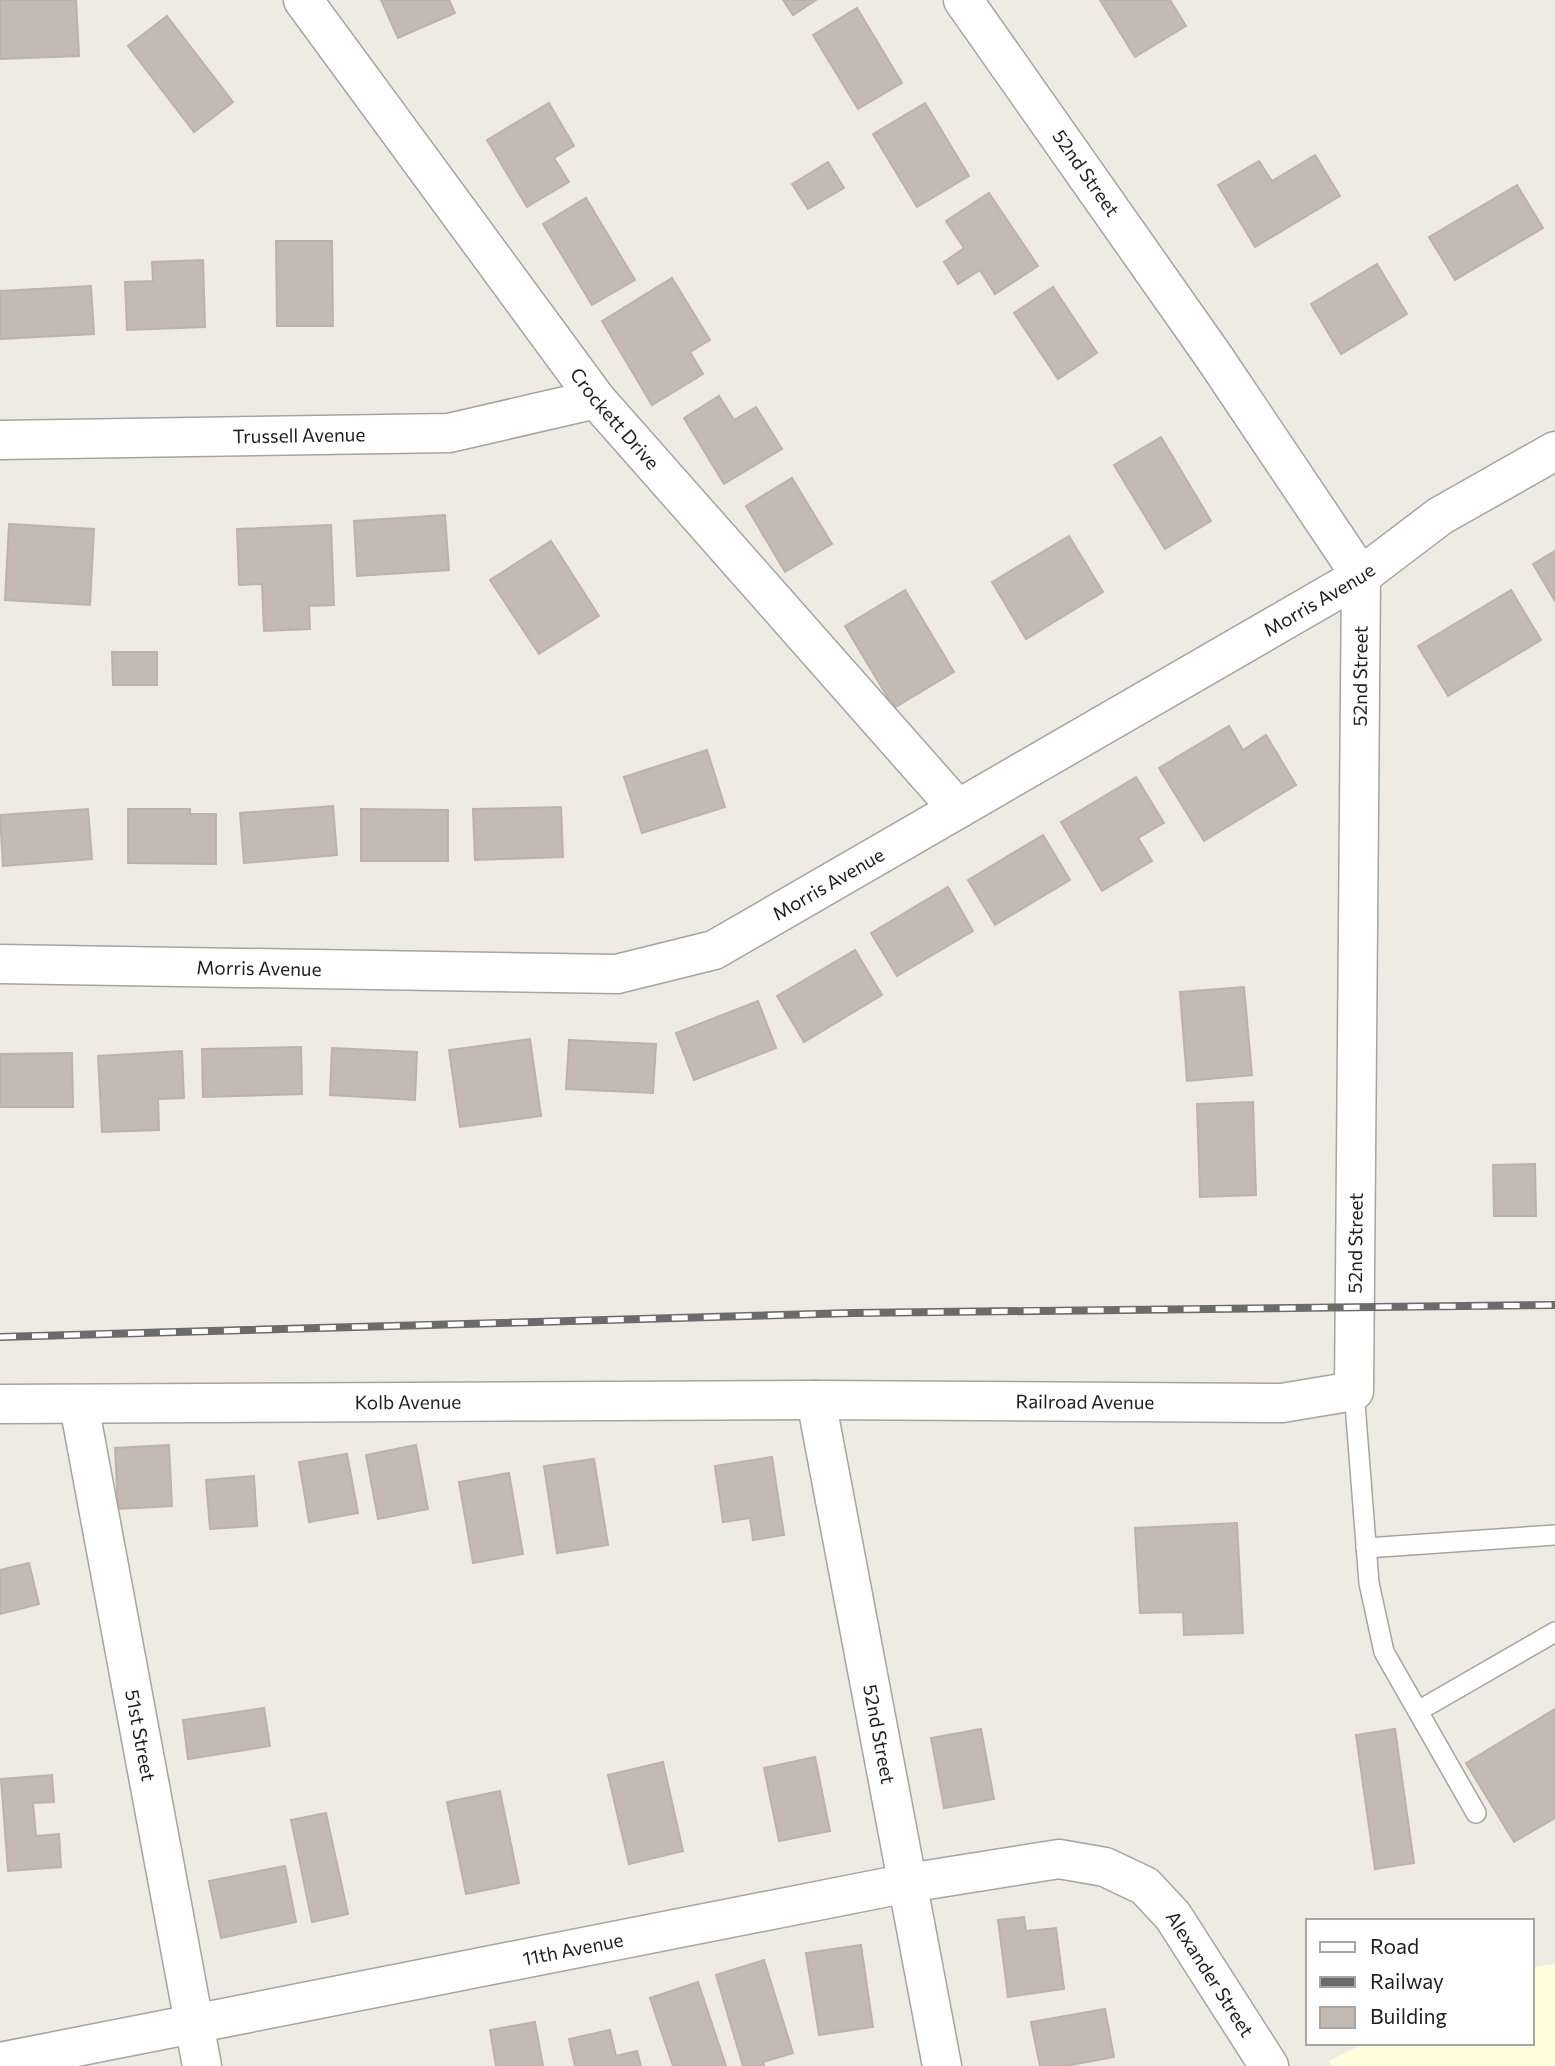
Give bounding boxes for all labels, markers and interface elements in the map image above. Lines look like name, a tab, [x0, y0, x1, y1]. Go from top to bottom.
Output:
street label: 52nd Street	[1048, 125, 1125, 221]
street label: Crockett Drive	[566, 363, 665, 474]
street label: Trussell Avenue	[232, 422, 366, 447]
street label: Morris Avenue	[1259, 558, 1379, 641]
street label: 52nd Street	[1348, 625, 1372, 726]
street label: Morris Avenue	[768, 842, 888, 925]
street label: Morris Avenue	[196, 955, 322, 980]
street label: 52nd Street	[1343, 1192, 1367, 1293]
street label: Railroad Avenue	[1015, 1389, 1155, 1413]
street label: Kolb Avenue	[355, 1390, 461, 1413]
street label: 52nd Street	[859, 1682, 900, 1786]
street label: 51st Street	[121, 1688, 161, 1783]
street label: Alexander Street	[1162, 1906, 1259, 2041]
legend	[1306, 1919, 1534, 2045]
street label: 11th Avenue	[521, 1927, 625, 1970]
text: Road	[1370, 1933, 1419, 1958]
text: Railway	[1370, 1968, 1444, 1993]
text: Building	[1370, 2003, 1447, 2028]

